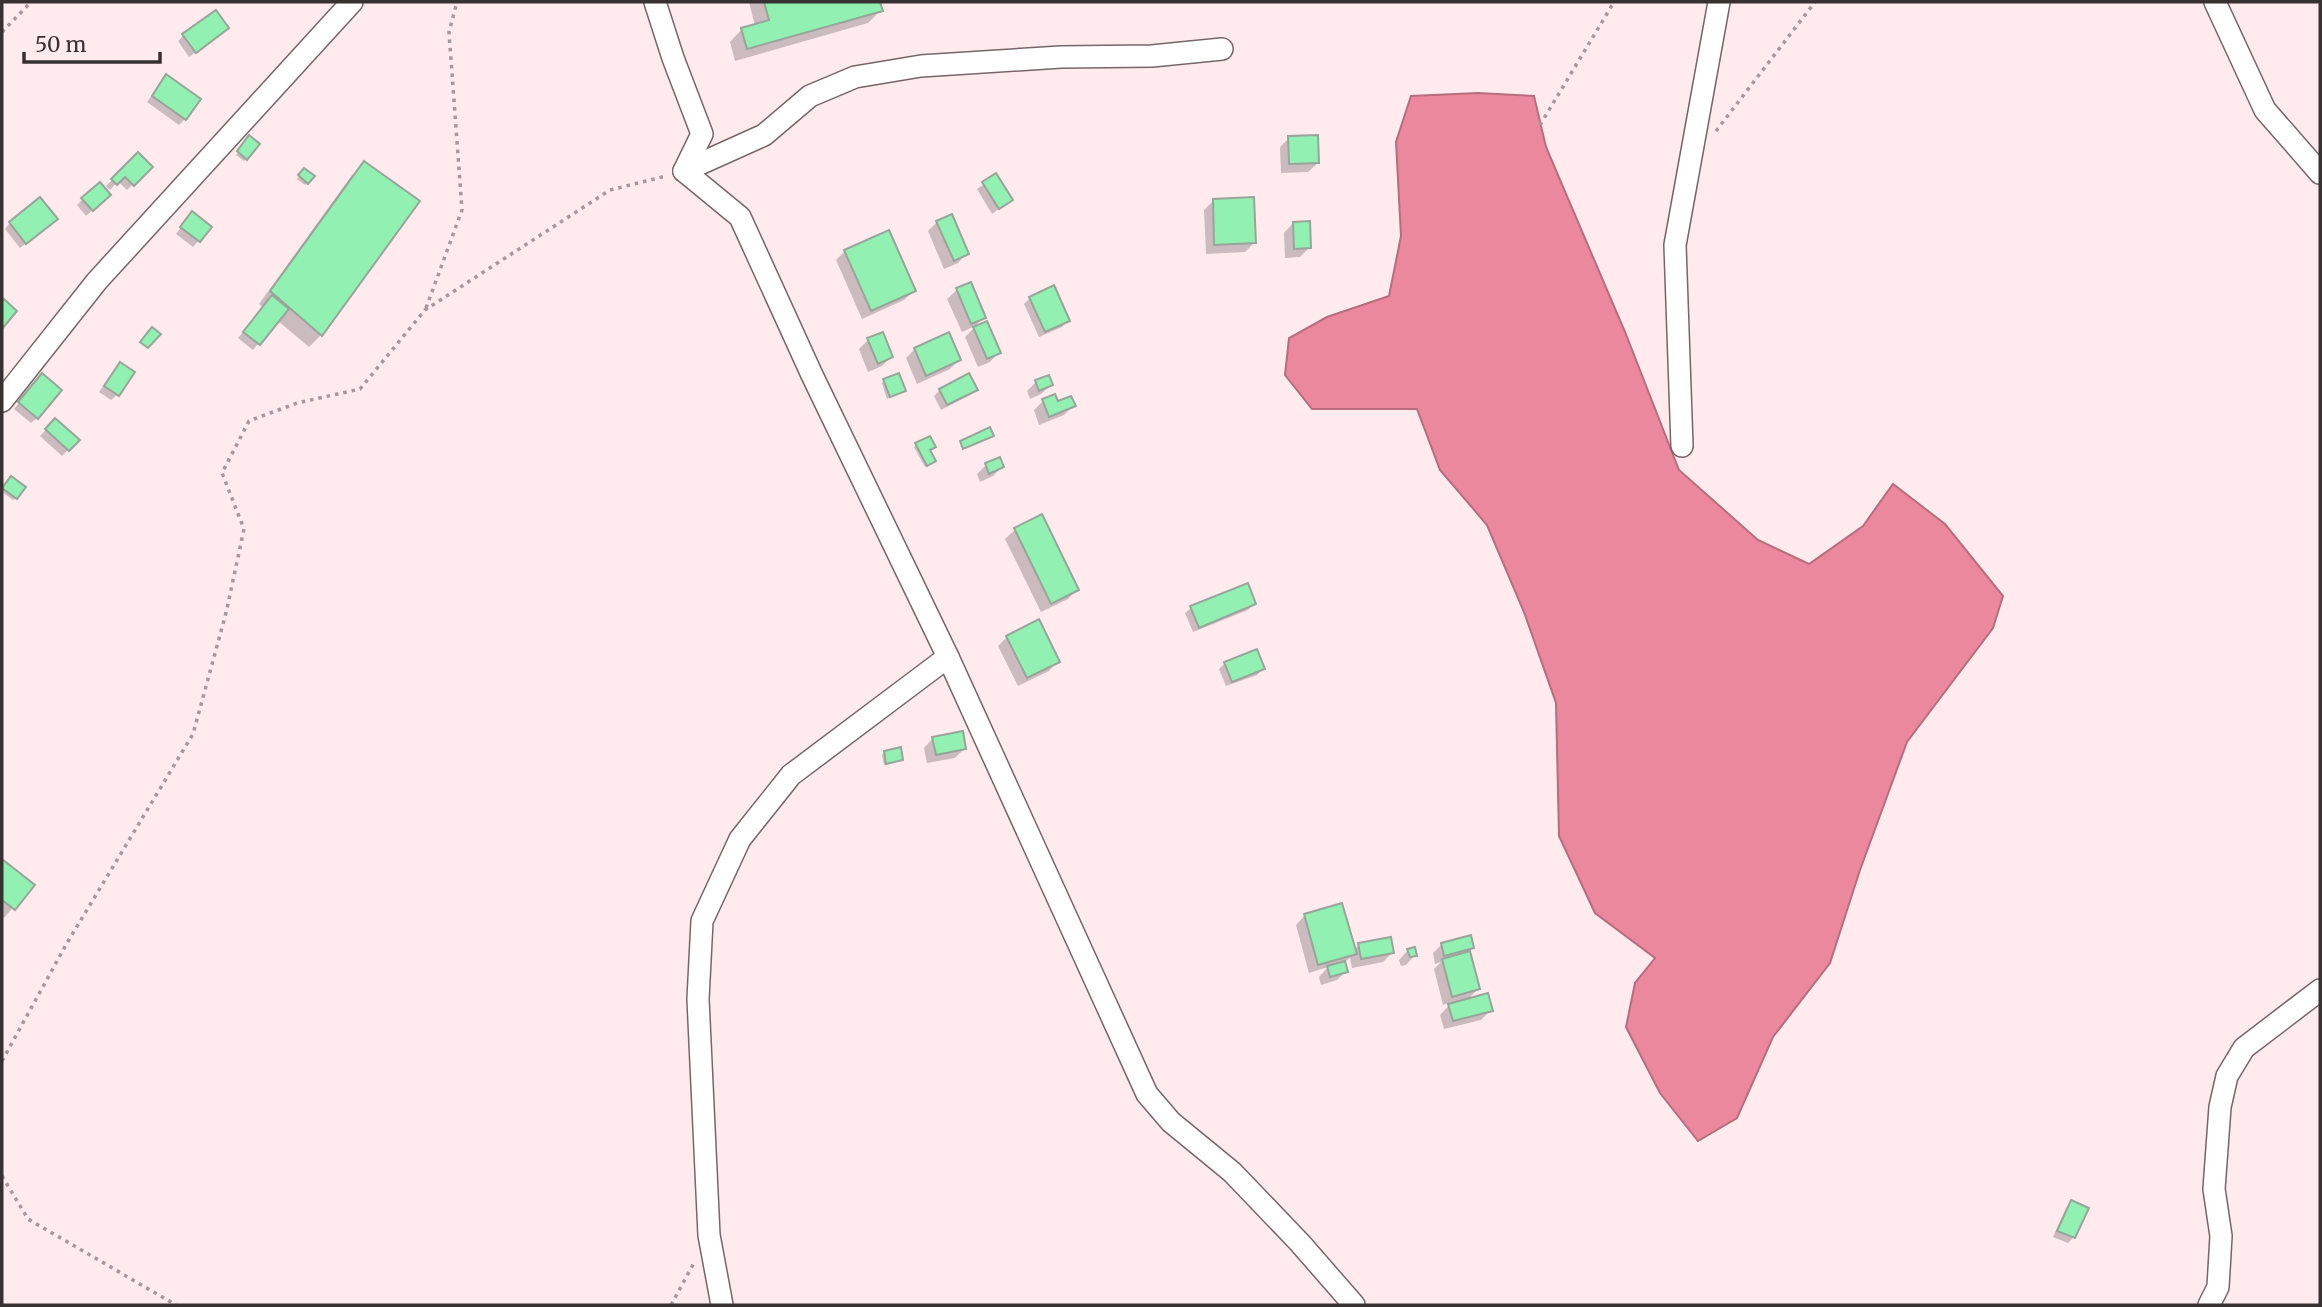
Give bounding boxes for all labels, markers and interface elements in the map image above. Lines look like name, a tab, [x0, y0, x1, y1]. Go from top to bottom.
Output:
scale bar	[24, 21, 161, 65]
text: 50 m	[35, 31, 86, 58]

